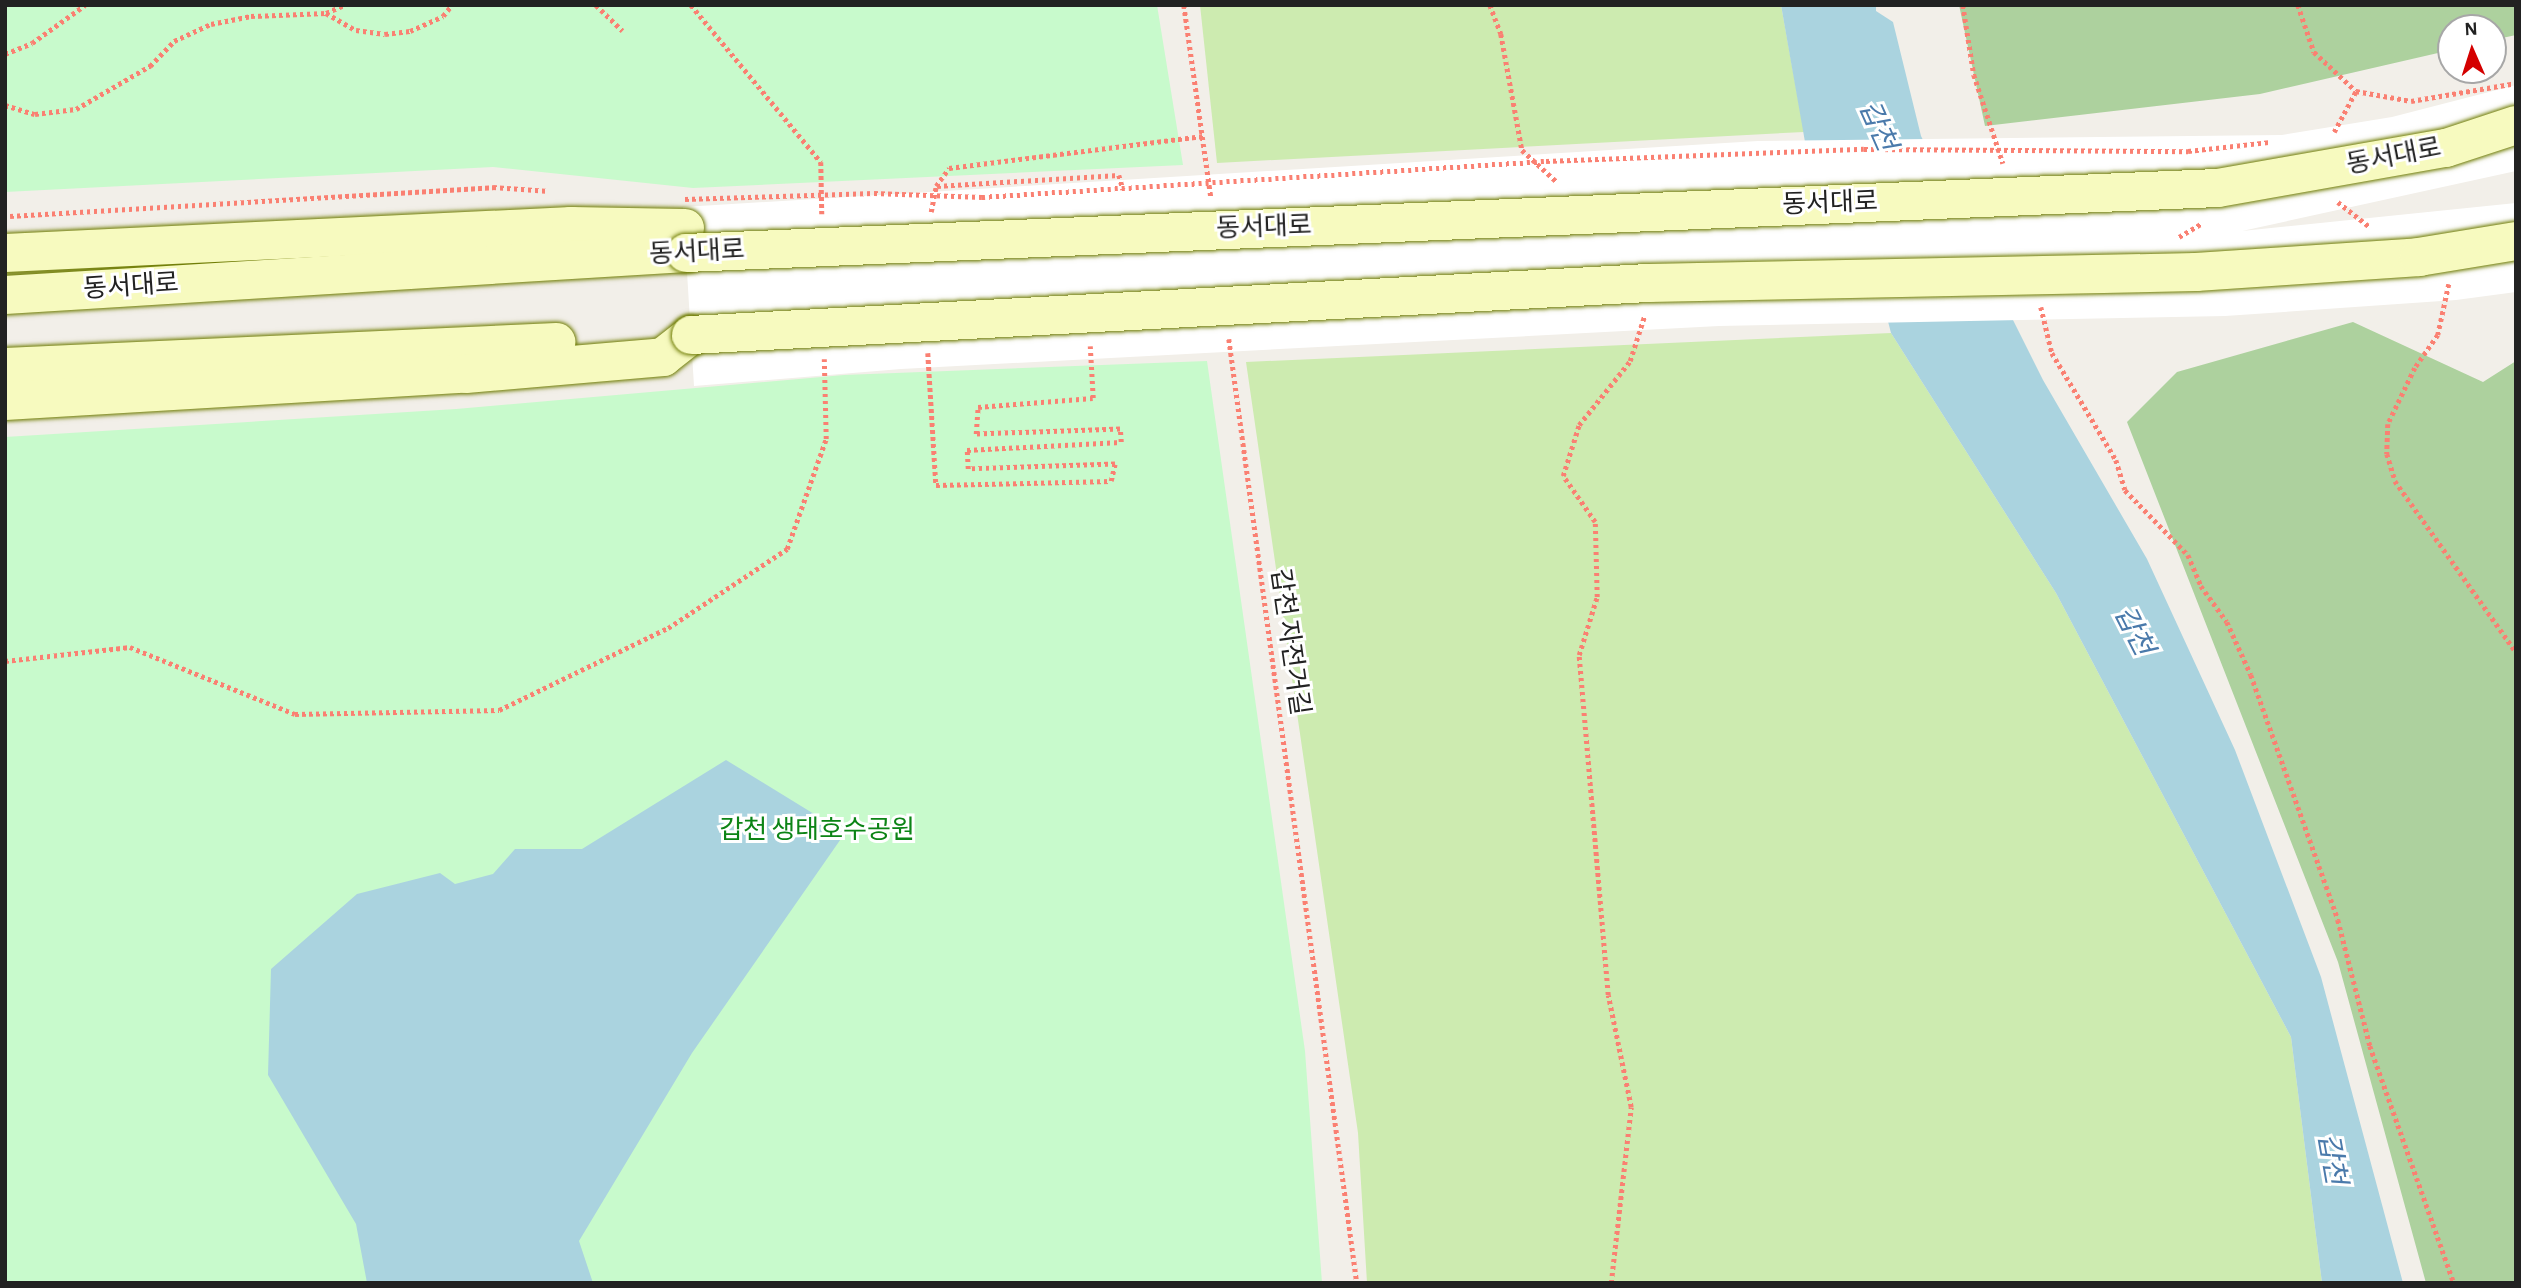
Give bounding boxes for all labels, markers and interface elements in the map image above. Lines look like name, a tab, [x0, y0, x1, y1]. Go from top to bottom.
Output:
north arrow	[2437, 14, 2507, 84]
text: N	[2464, 20, 2478, 39]
water label: 갑천	[1851, 96, 1903, 156]
street label: 동서대로	[2344, 133, 2444, 181]
street label: 동서대로	[1782, 187, 1878, 221]
street label: 동서대로	[1216, 211, 1312, 245]
street label: 동서대로	[648, 235, 746, 271]
street label: 동서대로	[82, 268, 180, 306]
street label: 갑천 자전거길	[1263, 567, 1315, 717]
water label: 갑천	[2106, 600, 2160, 662]
park label: 갑천 생태호수공원	[719, 815, 915, 847]
water label: 갑천	[2310, 1131, 2352, 1187]

